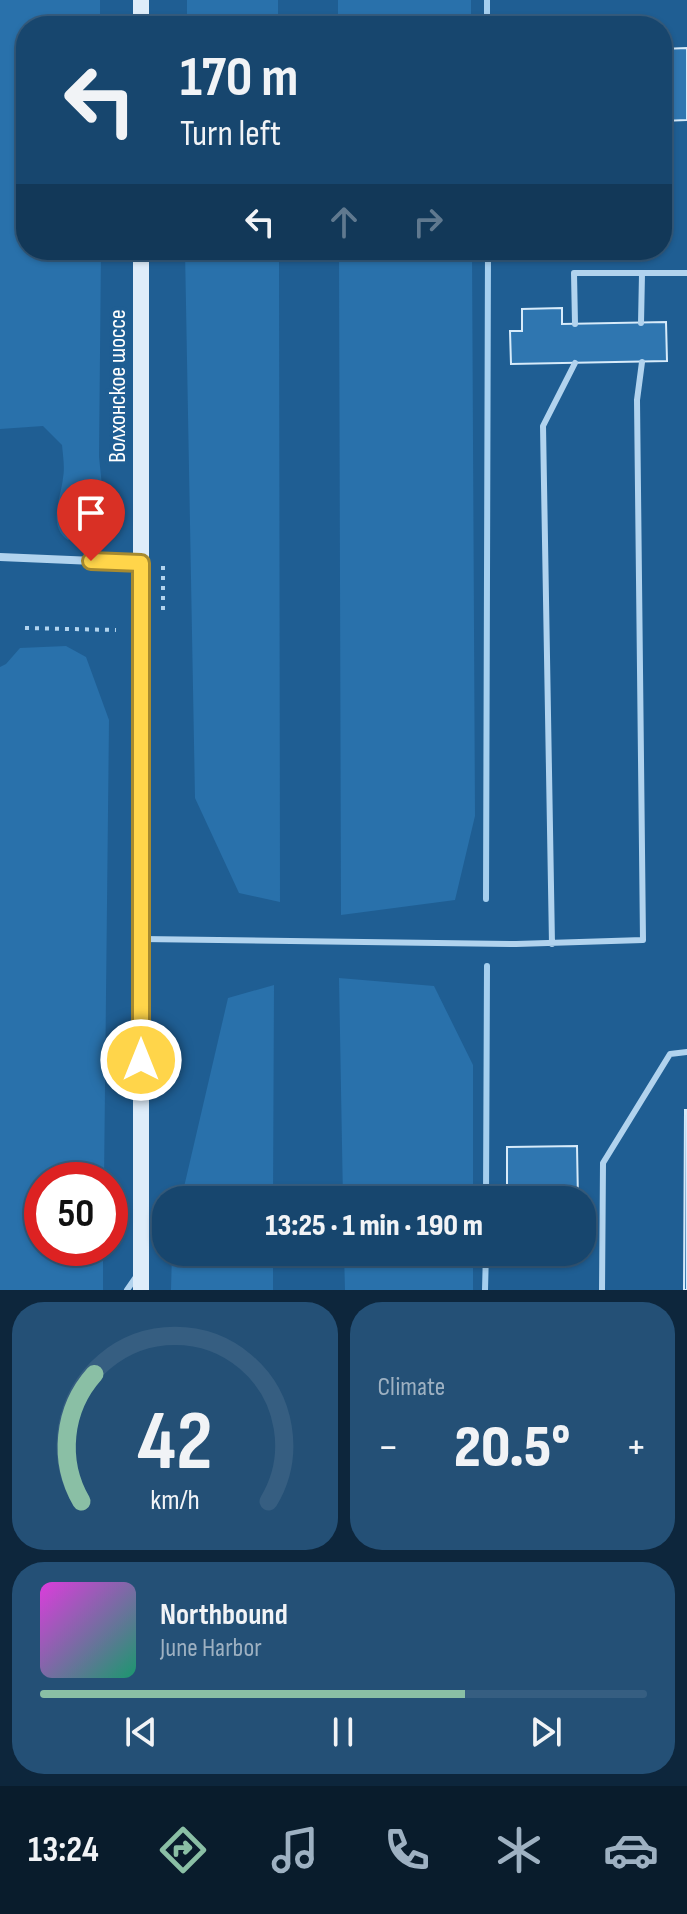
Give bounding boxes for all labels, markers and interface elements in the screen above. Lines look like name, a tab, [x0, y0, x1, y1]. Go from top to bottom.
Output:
text: 170 m	[180, 45, 298, 112]
icon: left	[48, 48, 152, 152]
text: Turn left	[180, 113, 281, 156]
icon: left	[238, 200, 282, 244]
icon: ahead	[322, 200, 366, 244]
icon: right	[406, 200, 450, 244]
street label: Волхонское шоссе	[103, 309, 132, 463]
pin	[57, 479, 125, 561]
icon: arrive	[69, 491, 113, 535]
position arrow	[99, 1018, 183, 1102]
speed limit sign: 50	[24, 1162, 128, 1266]
text: 13:25 · 1 min · 190 m	[265, 1208, 483, 1244]
text: Climate	[378, 1372, 445, 1403]
text: 42	[137, 1393, 212, 1493]
text: 20.5°	[454, 1412, 571, 1484]
text: −	[378, 1421, 399, 1474]
text: +	[625, 1421, 647, 1474]
text: km/h	[150, 1483, 199, 1518]
text: Northbound	[160, 1597, 288, 1633]
text: June Harbor	[160, 1633, 262, 1664]
icon: previous	[119, 1710, 163, 1754]
icon: pause	[321, 1710, 365, 1754]
icon: next	[524, 1710, 568, 1754]
icon: directions	[155, 1822, 211, 1878]
icon: music	[267, 1822, 323, 1878]
icon: phone	[379, 1822, 435, 1878]
icon: climate	[491, 1822, 547, 1878]
icon: car	[603, 1822, 659, 1878]
text: 13:24	[28, 1829, 99, 1872]

